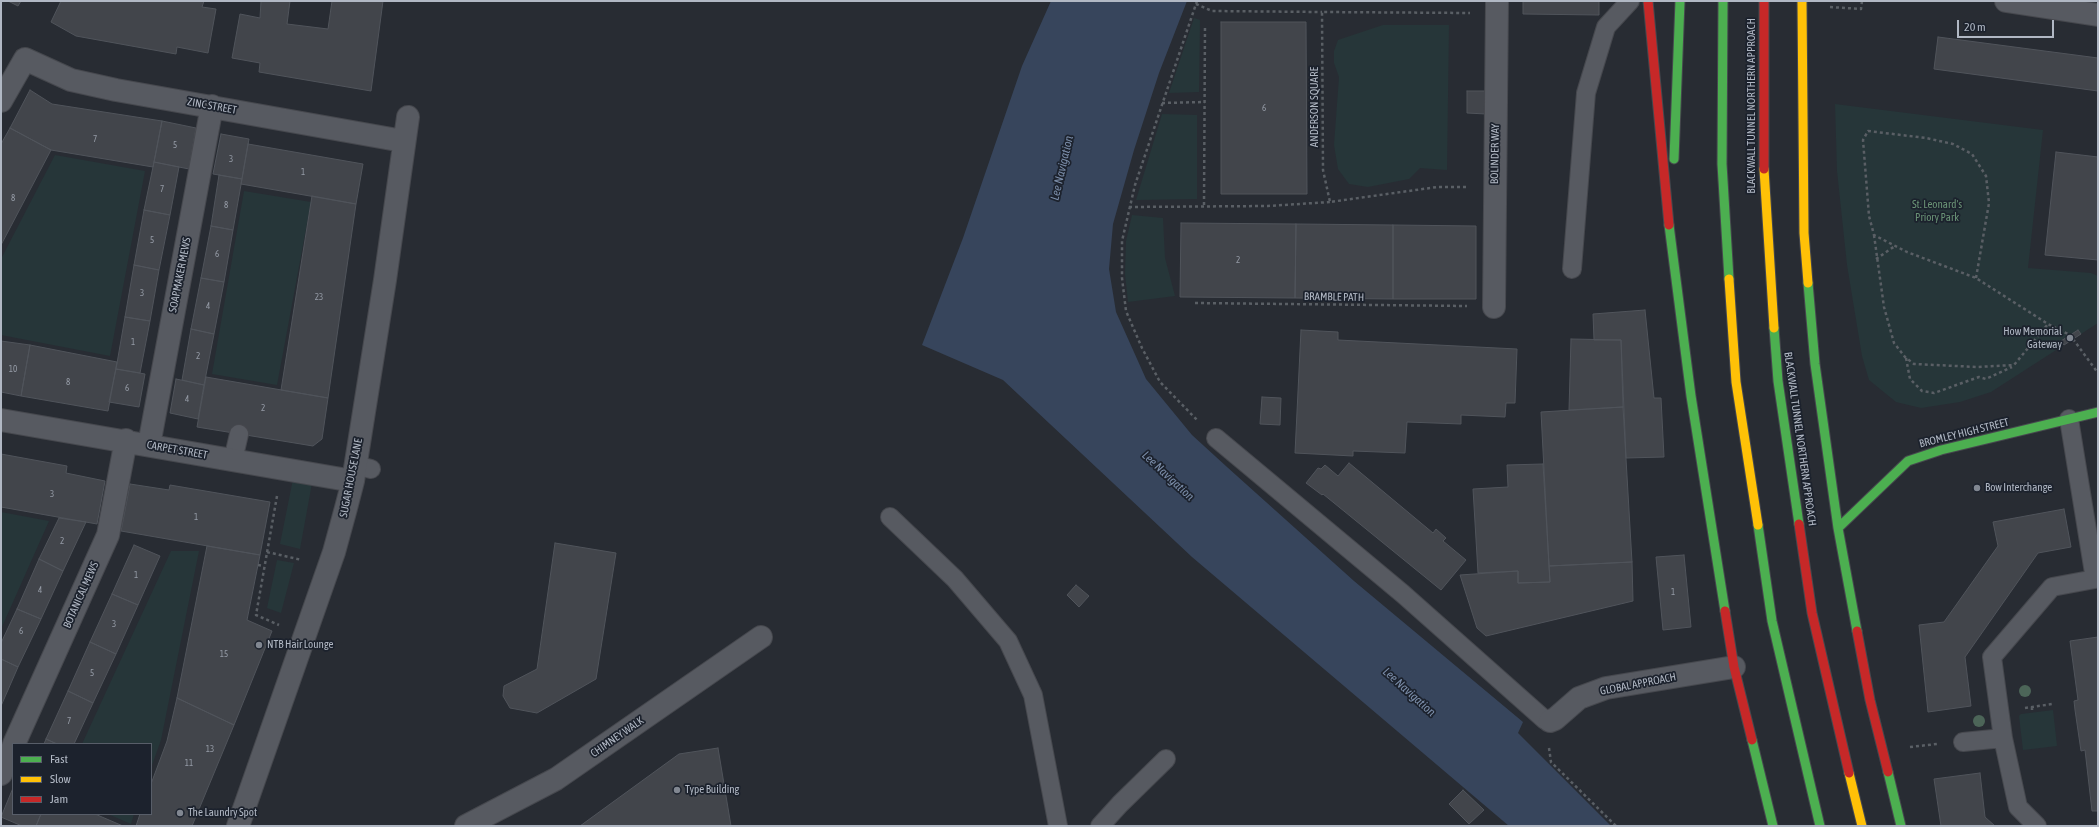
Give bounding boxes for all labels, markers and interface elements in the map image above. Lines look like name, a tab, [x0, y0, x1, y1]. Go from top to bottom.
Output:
scale bar	[1959, 12, 2056, 38]
street label: BLACKWALL TUNNEL NORTHERN APPROACH	[1745, 18, 1759, 194]
text: 20 m	[1964, 20, 1986, 34]
street label: ANDERSON SQUARE	[1308, 67, 1322, 147]
street label: ZINC STREET	[186, 95, 238, 117]
house number: 6	[1262, 103, 1266, 113]
street label: BOLINDER WAY	[1488, 124, 1502, 184]
house number: 7	[93, 134, 97, 144]
water label: Lee Navigation	[1048, 134, 1076, 202]
house number: 5	[173, 140, 177, 150]
house number: 3	[229, 154, 233, 164]
house number: 1	[301, 167, 305, 177]
house number: 7	[160, 184, 164, 194]
house number: 8	[11, 193, 15, 203]
park label: St. Leonard's Priory Park	[1912, 198, 1962, 224]
house number: 8	[224, 200, 228, 210]
house number: 5	[150, 235, 154, 245]
street label: SOAPMAKER MEWS	[166, 236, 194, 314]
house number: 6	[215, 249, 219, 259]
house number: 2	[1236, 255, 1240, 265]
house number: 3	[140, 288, 144, 298]
street label: BRAMBLE PATH	[1304, 290, 1364, 304]
house number: 23	[315, 292, 323, 302]
house number: 4	[206, 301, 210, 311]
place label: How Memorial Gateway	[2003, 325, 2062, 351]
marker: How Memorial Gateway	[2065, 333, 2075, 343]
house number: 1	[131, 337, 135, 347]
house number: 2	[196, 351, 200, 361]
street label: BLACKWALL TUNNEL NORTHERN APPROACH	[1781, 351, 1819, 527]
house number: 10	[9, 364, 17, 374]
house number: 8	[66, 377, 70, 387]
house number: 6	[125, 383, 129, 393]
house number: 4	[185, 394, 189, 404]
house number: 2	[261, 403, 265, 413]
street label: BROMLEY HIGH STREET	[1918, 415, 2010, 451]
street label: SUGAR HOUSE LANE	[337, 437, 365, 519]
street label: CARPET STREET	[146, 438, 208, 462]
water label: Lee Navigation	[1139, 448, 1197, 504]
place label: Bow Interchange	[1985, 481, 2052, 495]
marker: Bow Interchange	[1972, 483, 1982, 493]
house number: 3	[50, 489, 54, 499]
house number: 1	[194, 512, 198, 522]
house number: 2	[60, 536, 64, 546]
street label: BOTANICAL MEWS	[60, 560, 102, 630]
house number: 1	[134, 570, 138, 580]
house number: 4	[38, 585, 42, 595]
house number: 1	[1671, 587, 1675, 597]
house number: 3	[112, 619, 116, 629]
house number: 6	[19, 626, 23, 636]
place label: NTB Hair Lounge	[267, 638, 333, 652]
marker: NTB Hair Lounge	[254, 640, 264, 650]
house number: 15	[220, 649, 228, 659]
water label: Lee Navigation	[1380, 665, 1438, 719]
house number: 5	[90, 668, 94, 678]
street label: GLOBAL APPROACH	[1599, 670, 1677, 698]
street label: CHIMNEY WALK	[588, 714, 646, 760]
house number: 7	[67, 716, 71, 726]
legend	[12, 743, 152, 815]
house number: 13	[206, 744, 214, 754]
text: Fast	[50, 752, 68, 766]
house number: 11	[185, 758, 193, 768]
text: Slow	[50, 772, 71, 786]
place label: Type Building	[685, 783, 739, 797]
marker: Type Building	[672, 785, 682, 795]
text: Jam	[50, 792, 68, 806]
place label: The Laundry Spot	[188, 806, 257, 820]
marker: The Laundry Spot	[175, 808, 185, 818]

